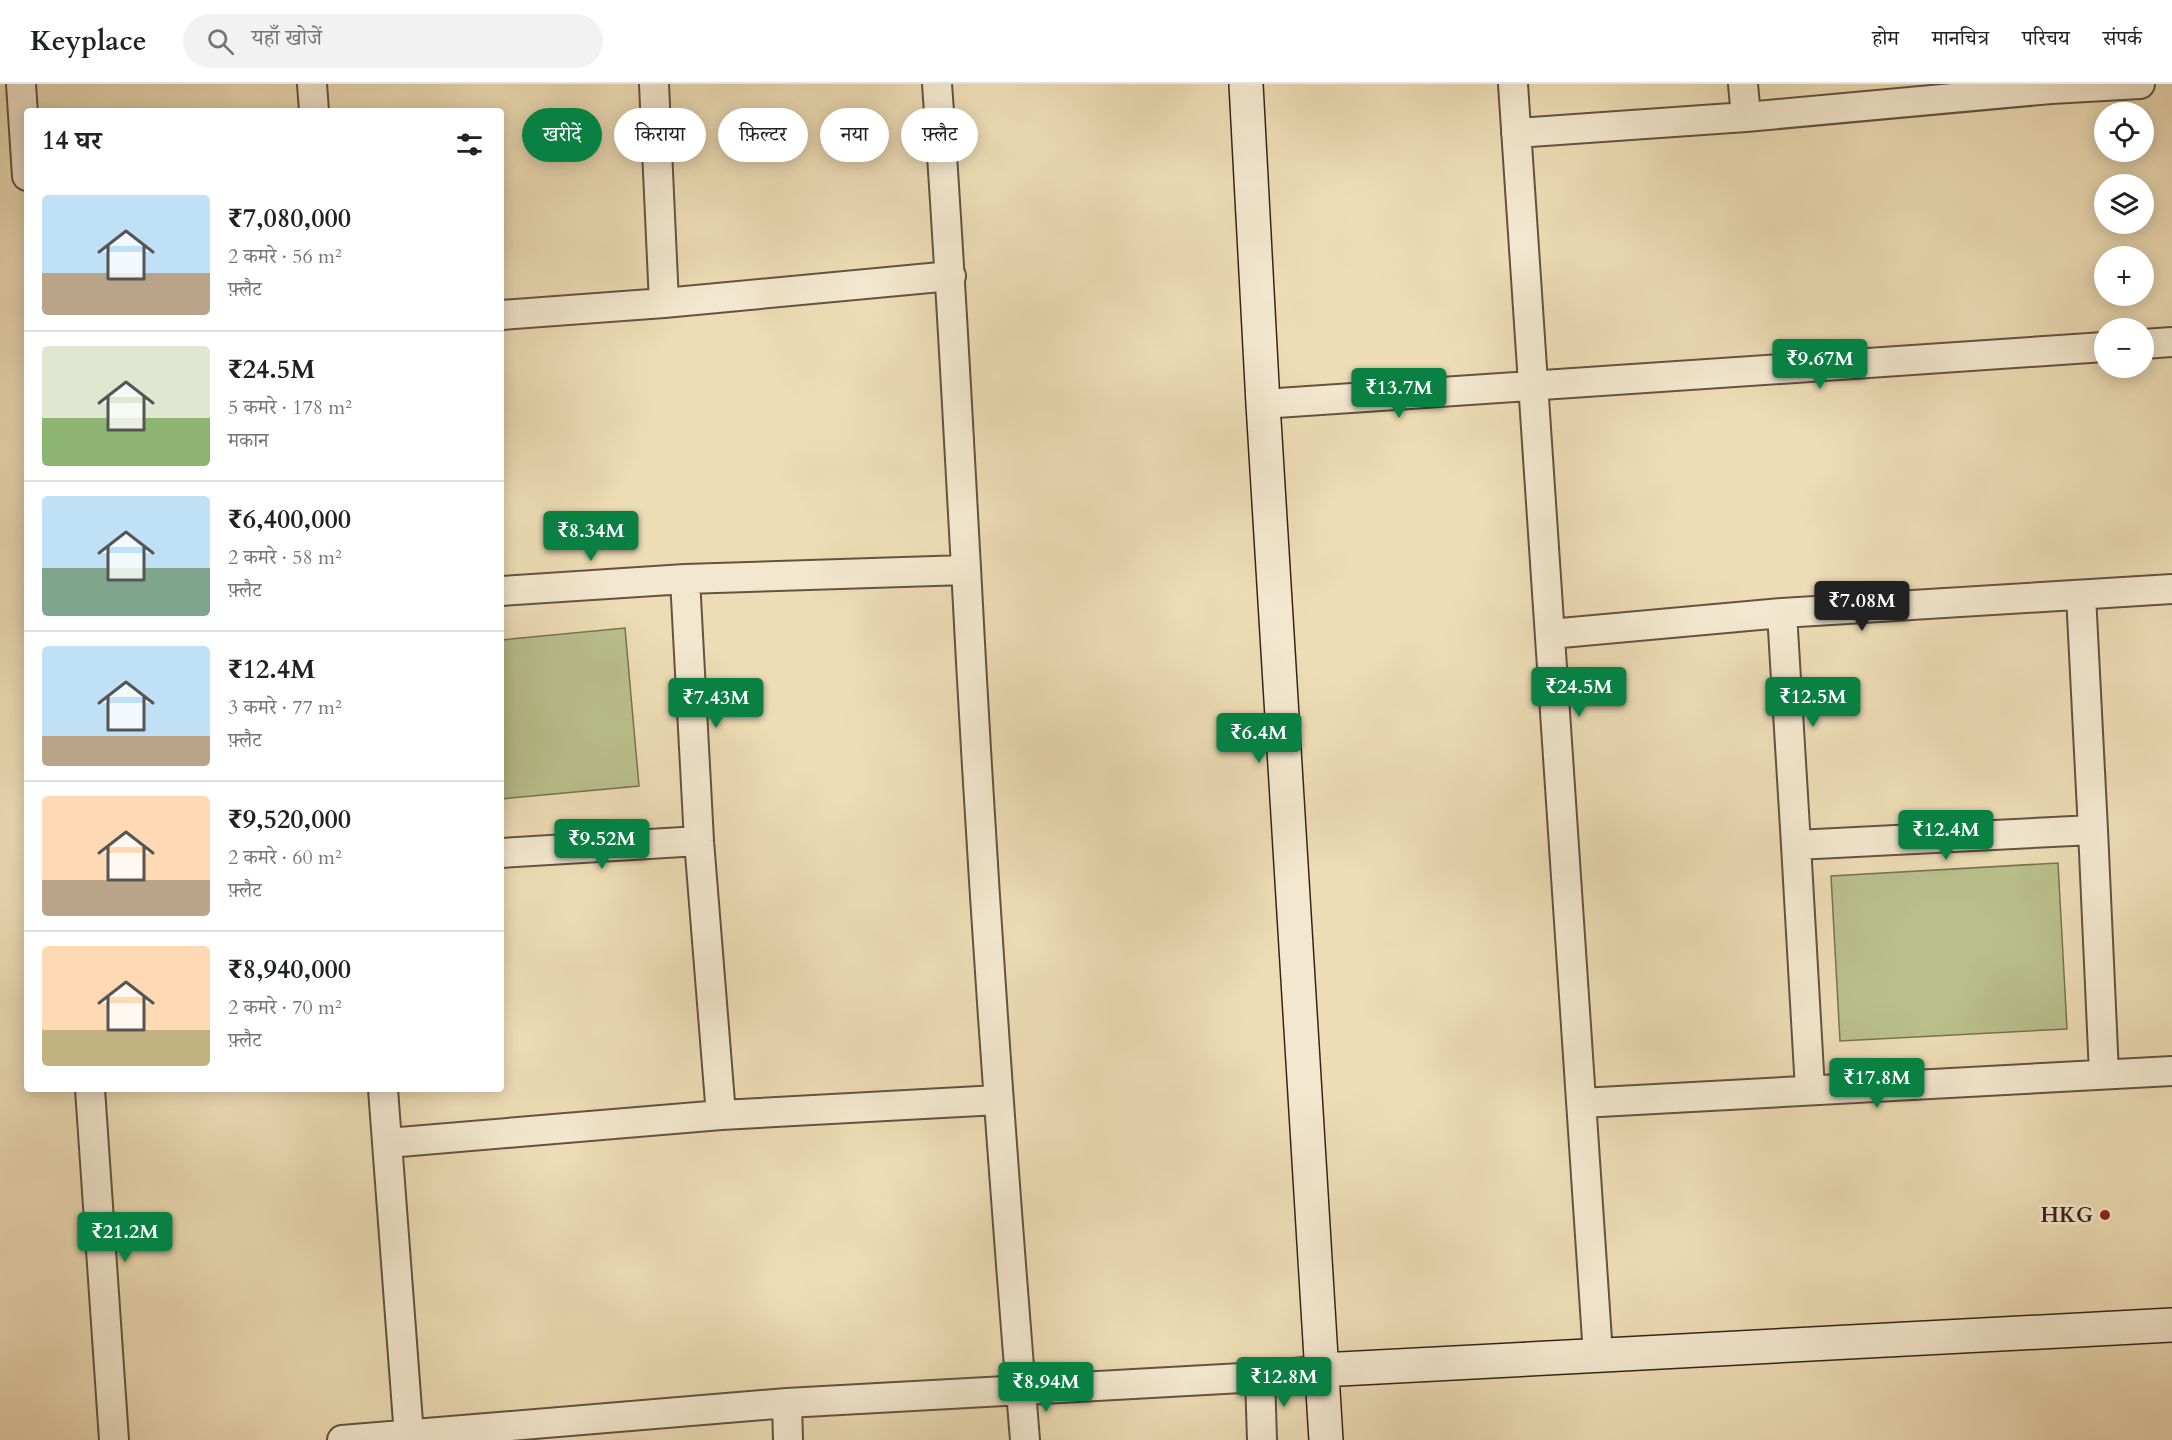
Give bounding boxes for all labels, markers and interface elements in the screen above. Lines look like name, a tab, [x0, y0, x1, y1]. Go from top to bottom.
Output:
search box	[183, 14, 603, 68]
text: Keyplace	[30, 22, 147, 60]
text: यहाँ खोजें	[252, 23, 322, 53]
text: होम	[1872, 24, 1899, 53]
text: मानचित्र	[1932, 24, 1989, 53]
text: परिचय	[2022, 24, 2070, 53]
text: संपर्क	[2103, 24, 2142, 53]
icon: search	[204, 25, 237, 58]
map controls	[2094, 102, 2154, 378]
button: locate	[2094, 102, 2154, 162]
chip: खरीदें	[522, 108, 602, 162]
chip: किराया	[614, 108, 706, 162]
chip: फ़िल्टर	[718, 108, 808, 162]
chip: नया	[820, 108, 889, 162]
chip: फ़्लैट	[901, 108, 978, 162]
text: 14 घर	[42, 123, 101, 158]
icon: filters	[453, 128, 486, 161]
button: layers	[2094, 174, 2154, 234]
text: ₹7,080,000	[228, 201, 351, 236]
icon: home	[90, 219, 162, 291]
text: 2 कमरे · 56 m²	[228, 243, 342, 270]
button: +	[2094, 246, 2154, 306]
text: फ़्लैट	[228, 276, 261, 303]
button: −	[2094, 318, 2154, 378]
pin: ₹9.67M	[1771, 339, 1869, 390]
text: ₹9.67M	[1786, 345, 1854, 372]
text: ₹24.5M	[228, 352, 315, 387]
pin: ₹13.7M	[1350, 368, 1448, 419]
icon: home	[90, 370, 162, 442]
text: ₹13.7M	[1365, 374, 1433, 401]
text: 5 कमरे · 178 m²	[228, 394, 352, 421]
text: मकान	[228, 427, 269, 454]
text: ₹6,400,000	[228, 502, 351, 537]
pin: ₹8.34M	[542, 511, 640, 562]
text: ₹8.34M	[557, 517, 625, 544]
icon: home	[90, 520, 162, 592]
text: 2 कमरे · 58 m²	[228, 544, 342, 571]
text: फ़्लैट	[228, 577, 261, 604]
pin: ₹7.08M	[1813, 581, 1911, 632]
text: ₹7.08M	[1828, 587, 1896, 614]
text: ₹12.4M	[228, 652, 315, 687]
pin: ₹24.5M	[1530, 667, 1628, 718]
icon: home	[90, 670, 162, 742]
text: ₹24.5M	[1545, 673, 1613, 700]
pin: ₹12.5M	[1764, 677, 1862, 728]
pin: ₹7.43M	[667, 678, 765, 729]
text: ₹12.5M	[1779, 683, 1847, 710]
text: ₹7.43M	[682, 684, 750, 711]
text: 3 कमरे · 77 m²	[228, 694, 342, 721]
pin: ₹6.4M	[1217, 713, 1301, 764]
text: ₹6.4M	[1230, 719, 1288, 746]
text: फ़्लैट	[228, 727, 261, 754]
text: ₹9,520,000	[228, 802, 351, 837]
pin: ₹12.4M	[1897, 810, 1995, 861]
text: ₹12.4M	[1912, 816, 1980, 843]
pin: ₹9.52M	[553, 819, 651, 870]
icon: home	[90, 820, 162, 892]
text: ₹9.52M	[568, 825, 636, 852]
text: 2 कमरे · 60 m²	[228, 844, 342, 871]
text: फ़्लैट	[228, 877, 261, 904]
text: ₹8,940,000	[228, 952, 351, 987]
icon: home	[90, 970, 162, 1042]
text: 2 कमरे · 70 m²	[228, 994, 342, 1021]
text: फ़्लैट	[228, 1027, 261, 1054]
pin: ₹17.8M	[1828, 1058, 1926, 1109]
text: ₹17.8M	[1843, 1064, 1911, 1091]
place label: HKG	[2040, 1201, 2093, 1230]
marker: HKG	[2098, 1208, 2112, 1222]
pin: ₹21.2M	[76, 1212, 174, 1263]
text: ₹21.2M	[91, 1218, 159, 1245]
pin: ₹12.8M	[1235, 1357, 1333, 1408]
pin: ₹8.94M	[997, 1362, 1095, 1413]
text: ₹12.8M	[1250, 1363, 1318, 1390]
text: ₹8.94M	[1012, 1368, 1080, 1395]

